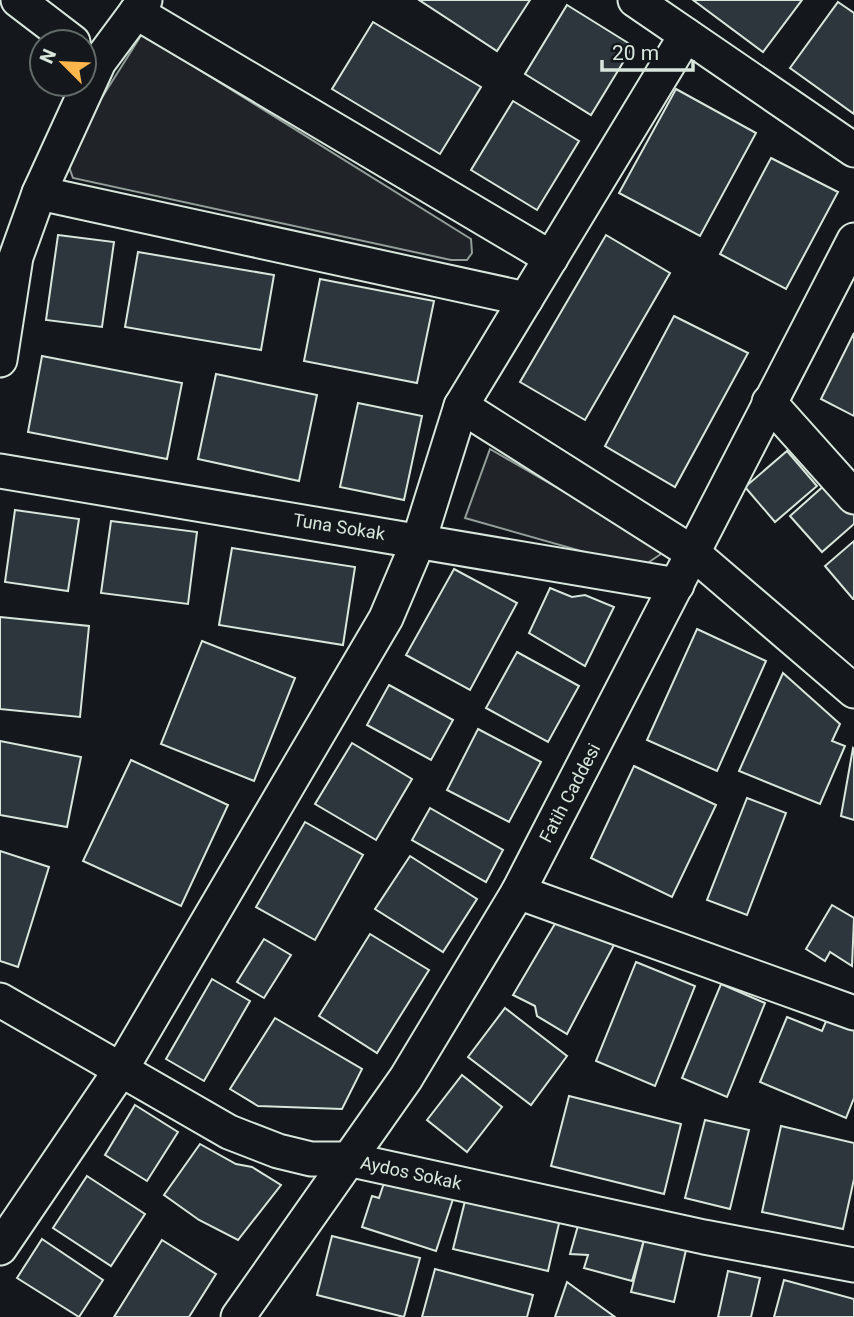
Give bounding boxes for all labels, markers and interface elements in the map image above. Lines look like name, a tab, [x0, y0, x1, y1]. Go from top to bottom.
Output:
north arrow	[28, 28, 98, 98]
scale bar	[602, 28, 693, 72]
text: 20 m	[612, 41, 659, 65]
text: N	[35, 45, 61, 67]
street label: Tuna Sokak	[292, 509, 388, 544]
street label: Fatih Caddesi	[535, 740, 604, 846]
street label: Aydos Sokak	[359, 1152, 464, 1194]

